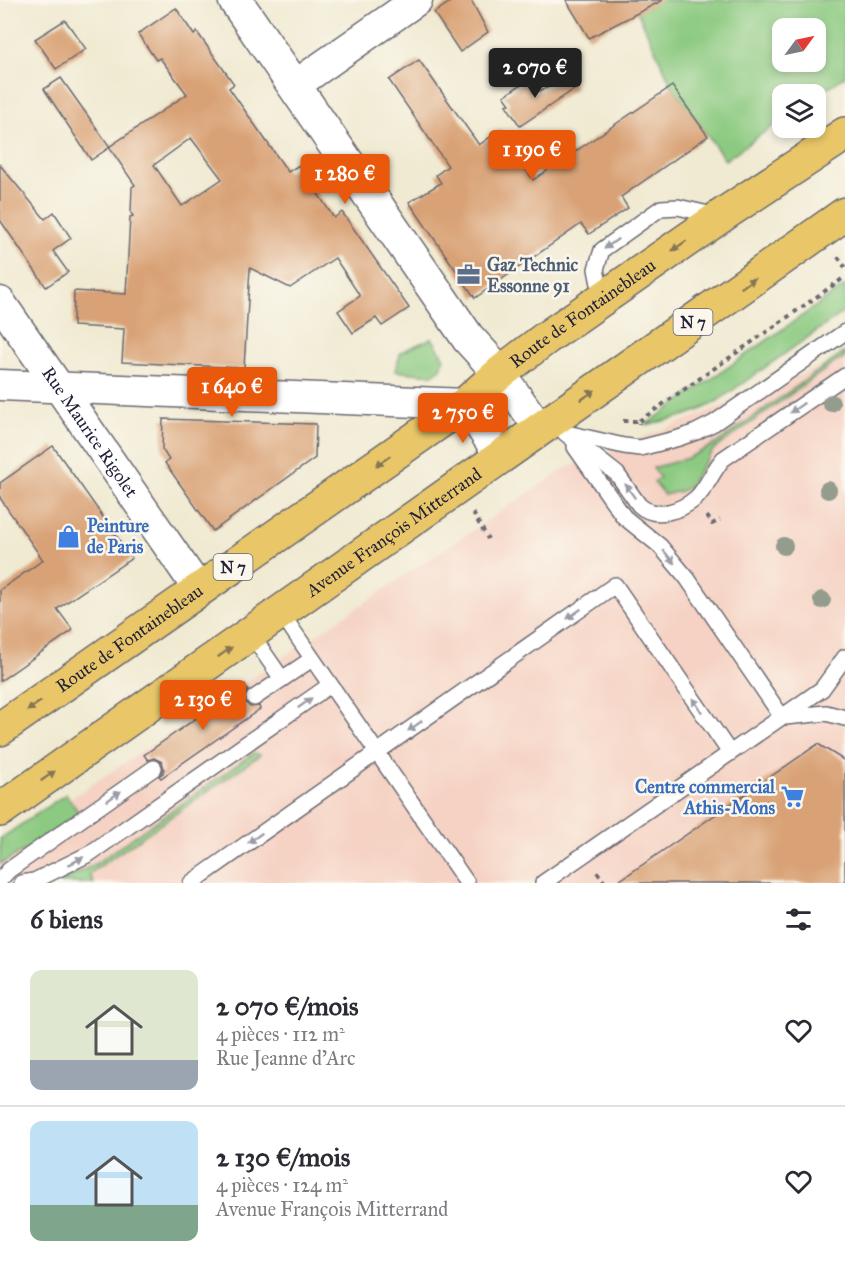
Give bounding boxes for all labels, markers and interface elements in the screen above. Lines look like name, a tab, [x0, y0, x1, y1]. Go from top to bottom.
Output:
north arrow	[772, 18, 826, 72]
map controls	[772, 18, 826, 138]
pin: 2 070 €	[480, 48, 590, 99]
text: 2 070 €	[503, 55, 567, 79]
button: layers	[772, 84, 826, 138]
pin: 1 190 €	[477, 130, 587, 181]
text: 1 190 €	[503, 137, 561, 161]
pin: 1 280 €	[290, 154, 400, 205]
text: 1 280 €	[315, 161, 375, 185]
one-way arrow	[603, 238, 619, 249]
one-way arrow	[671, 240, 687, 251]
place label: Gaz Technic Essonne 91	[487, 254, 579, 298]
street label: Route de Fontainebleau	[505, 254, 660, 373]
office icon: Gaz Technic Essonne 91	[456, 262, 482, 288]
one-way arrow	[739, 277, 755, 289]
road number: N 7	[674, 309, 712, 335]
street label: Rue Maurice Rigolet	[37, 362, 143, 502]
pin: 1 640 €	[177, 367, 287, 418]
text: 1 640 €	[201, 374, 263, 398]
one-way arrow	[580, 389, 596, 401]
pin: 2 750 €	[408, 393, 518, 444]
text: 2 750 €	[432, 400, 494, 424]
one-way arrow	[789, 402, 805, 414]
one-way arrow	[375, 455, 391, 467]
street label: Avenue François Mitterrand	[301, 463, 486, 602]
one-way arrow	[624, 484, 636, 500]
place label: Peinture de Paris	[87, 515, 150, 558]
shop icon: Peinture de Paris	[56, 523, 82, 549]
one-way arrow	[662, 549, 675, 564]
road number: N 7	[214, 554, 252, 580]
street label: Route de Fontainebleau	[52, 579, 208, 697]
one-way arrow	[567, 608, 583, 620]
one-way arrow	[216, 646, 232, 658]
pin: 2 130 €	[148, 680, 258, 731]
text: 2 130 €	[174, 687, 232, 711]
one-way arrow	[298, 697, 313, 709]
one-way arrow	[691, 697, 703, 713]
one-way arrow	[26, 700, 42, 712]
one-way arrow	[407, 720, 423, 732]
one-way arrow	[39, 770, 55, 782]
place label: Centre commercial Athis-Mons	[635, 776, 776, 819]
supermarket icon: Centre commercial Athis-Mons	[780, 784, 806, 810]
one-way arrow	[106, 790, 122, 802]
one-way arrow	[247, 832, 263, 844]
one-way arrow	[67, 856, 84, 865]
text: 6 biens	[30, 903, 103, 935]
icon: filters	[782, 903, 815, 936]
text: 2 070 €/mois	[216, 990, 359, 1022]
icon: home	[78, 994, 150, 1066]
icon: heart	[782, 1014, 815, 1047]
text: 4 pièces · 112 m²	[216, 1022, 345, 1046]
text: Rue Jeanne d'Arc	[216, 1046, 355, 1070]
text: 2 130 €/mois	[216, 1141, 350, 1173]
icon: home	[78, 1145, 150, 1217]
icon: heart	[782, 1165, 815, 1198]
text: 4 pièces · 124 m²	[216, 1173, 348, 1197]
text: Avenue François Mitterrand	[216, 1197, 448, 1221]

